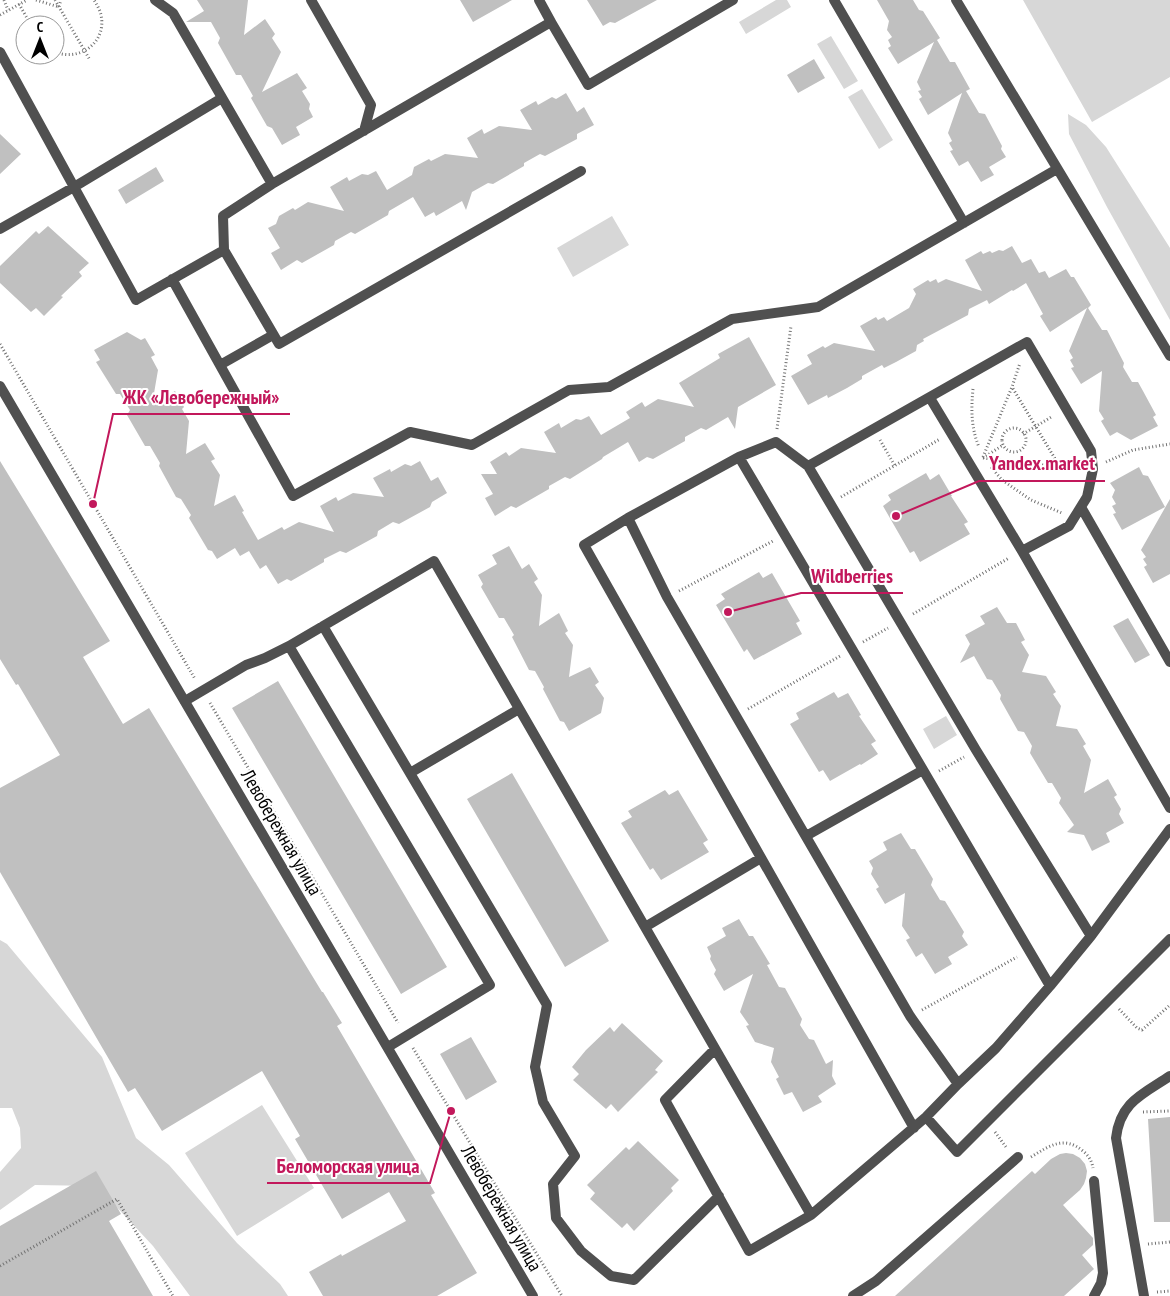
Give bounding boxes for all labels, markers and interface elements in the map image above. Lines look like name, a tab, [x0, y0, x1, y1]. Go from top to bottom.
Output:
north arrow	[15, 15, 65, 65]
text: С	[37, 18, 44, 36]
callout: ЖК «Левобережный»	[113, 379, 290, 414]
text: ЖК «Левобережный»	[122, 384, 279, 410]
callout: Yandex.market	[979, 446, 1105, 481]
text: Yandex.market	[988, 450, 1095, 476]
callout: Wildberries	[801, 558, 903, 593]
text: Wildberries	[810, 563, 893, 589]
street label: Левобережная улица	[236, 764, 328, 899]
street label: Левобережная улица	[456, 1140, 548, 1275]
callout: Беломорская улица	[267, 1148, 430, 1183]
text: Беломорская улица	[277, 1153, 419, 1179]

